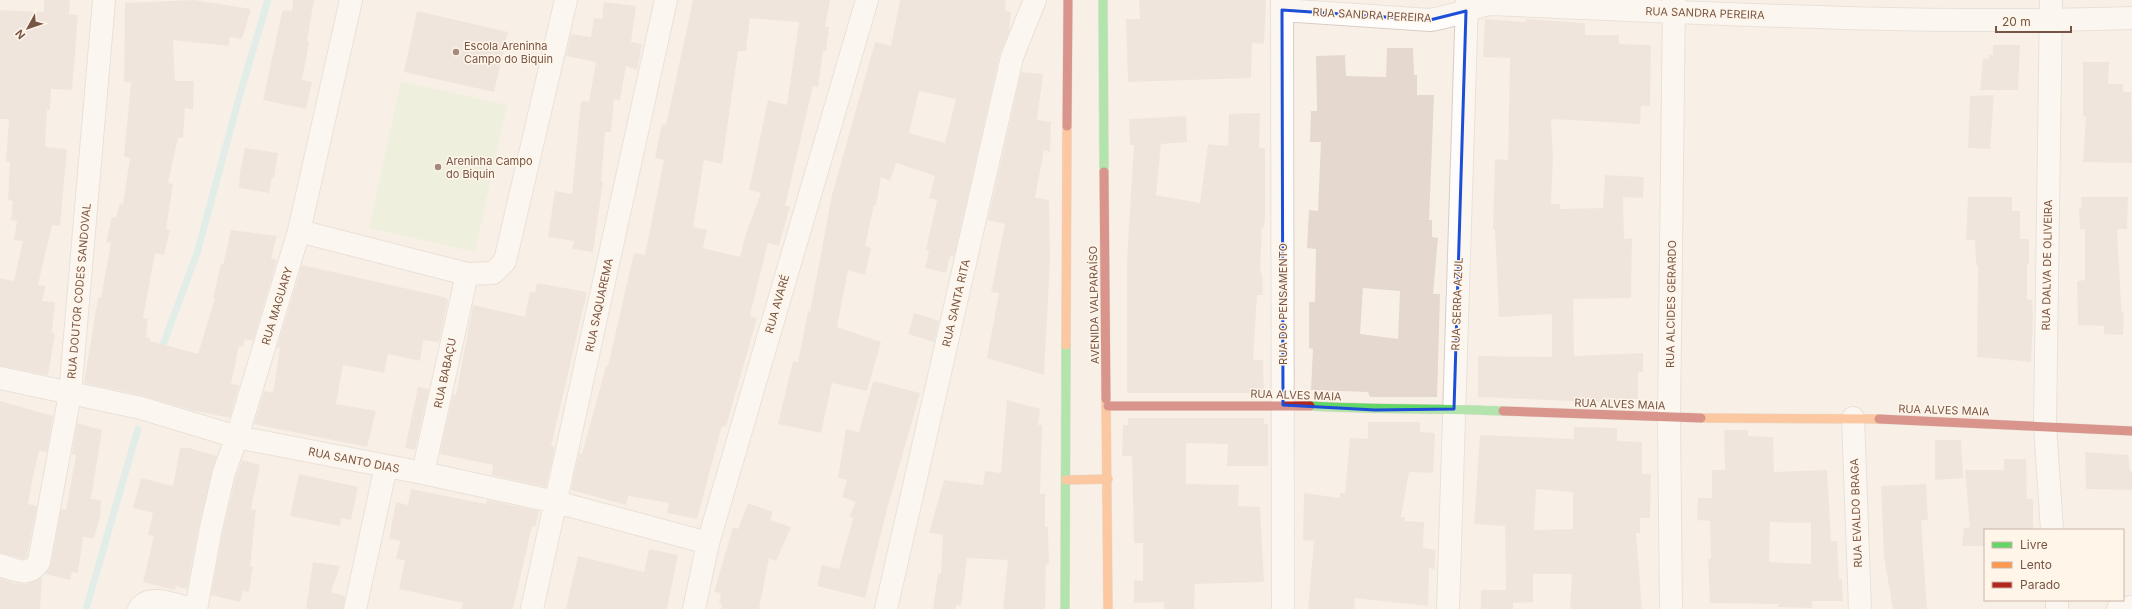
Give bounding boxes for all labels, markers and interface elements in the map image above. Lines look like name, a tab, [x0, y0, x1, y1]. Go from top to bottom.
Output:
street label: RUA SANDRA PEREIRA	[1645, 4, 1765, 22]
street label: RUA SANDRA PEREIRA	[1312, 5, 1432, 25]
north arrow	[8, 8, 48, 48]
scale bar	[1996, 8, 2071, 34]
text: 20 m	[2002, 14, 2031, 29]
text: N	[12, 27, 28, 42]
place label: Escola Areninha Campo do Biquin	[464, 39, 553, 66]
marker: Escola Areninha Campo do Biquin	[451, 47, 461, 57]
place label: Areninha Campo do Biquin	[446, 154, 533, 181]
marker: Areninha Campo do Biquin	[433, 162, 443, 172]
street label: RUA DALVA DE OLIVEIRA	[2039, 199, 2055, 331]
street label: RUA DOUTOR CODES SANDOVAL	[64, 203, 94, 379]
street label: RUA ALCIDES GERARDO	[1663, 240, 1679, 368]
street label: RUA DO PENSAMENTO	[1276, 243, 1290, 365]
street label: AVENIDA VALPARAÍSO	[1086, 246, 1102, 364]
street label: RUA SAQUAREMA	[582, 257, 616, 353]
street label: RUA SERRA AZUL	[1448, 257, 1466, 351]
street label: RUA SANTA RITA	[939, 258, 973, 348]
street label: RUA MAGUARY	[258, 265, 296, 347]
street label: RUA AVARÉ	[762, 273, 792, 335]
street label: RUA BABAÇU	[431, 337, 459, 409]
street label: RUA ALVES MAIA	[1250, 386, 1342, 404]
street label: RUA ALVES MAIA	[1574, 395, 1666, 413]
street label: RUA ALVES MAIA	[1898, 401, 1990, 419]
street label: RUA SANTO DIAS	[307, 444, 401, 476]
street label: RUA EVALDO BRAGA	[1847, 458, 1865, 568]
legend	[1984, 529, 2124, 601]
text: Livre	[2020, 537, 2048, 552]
text: Lento	[2020, 557, 2052, 572]
text: Parado	[2020, 577, 2060, 592]

